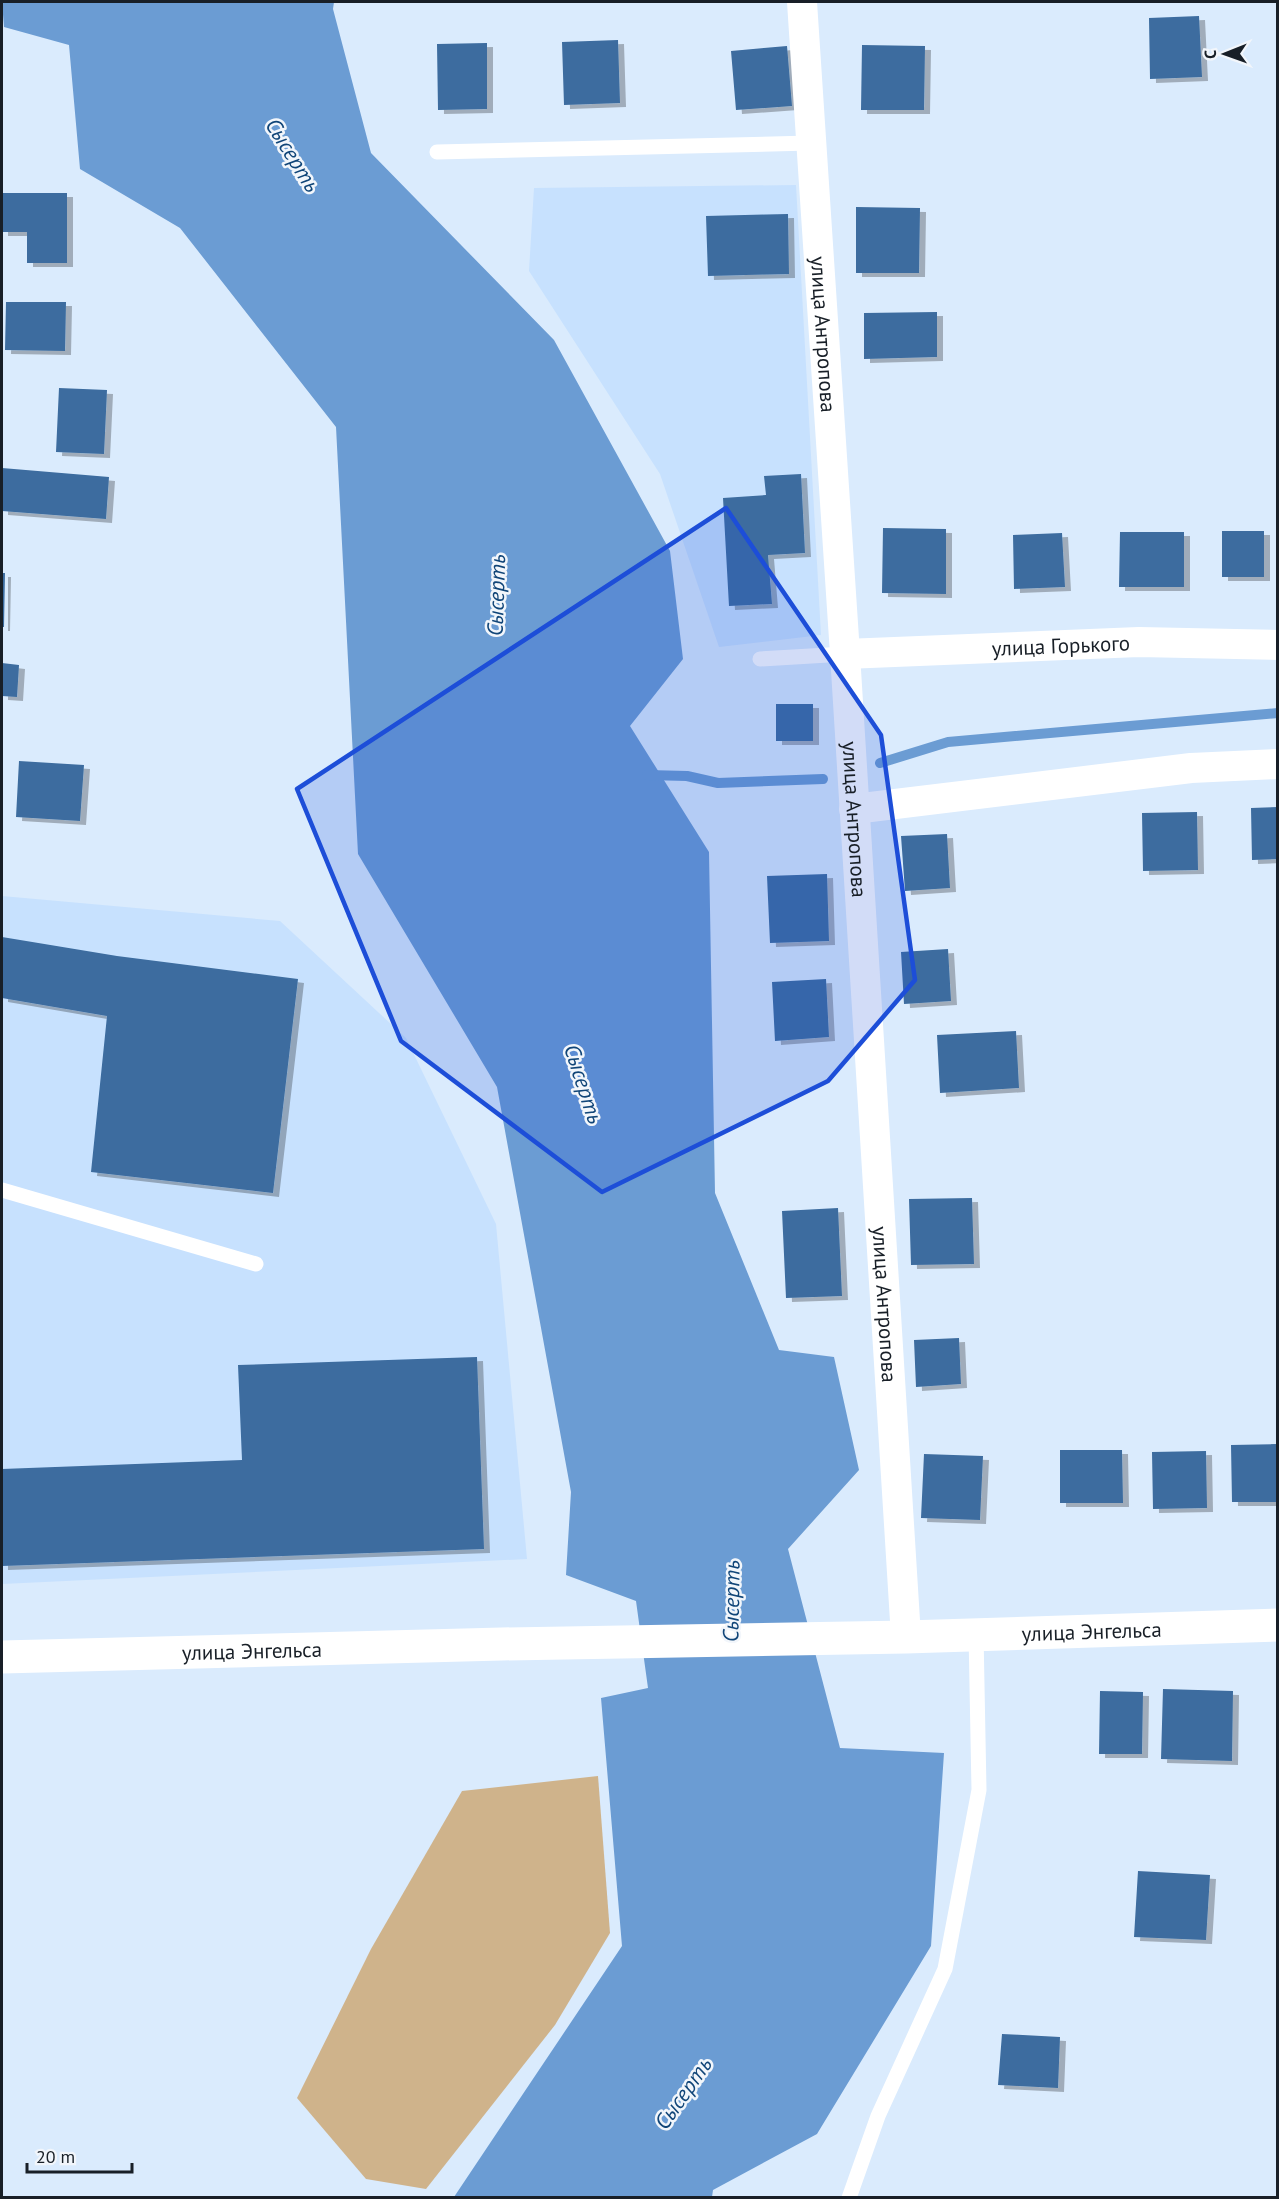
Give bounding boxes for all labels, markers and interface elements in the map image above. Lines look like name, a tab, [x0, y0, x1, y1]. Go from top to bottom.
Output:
north arrow	[1195, 24, 1255, 84]
text: С	[1200, 50, 1220, 59]
water label: Сысерть	[259, 113, 327, 197]
street label: улица Антропова	[805, 255, 843, 413]
water label: Сысерть	[481, 553, 511, 636]
street label: улица Горького	[991, 629, 1130, 661]
street label: улица Антропова	[837, 740, 874, 898]
water label: Сысерть	[558, 1041, 610, 1127]
street label: улица Антропова	[867, 1225, 904, 1383]
water label: Сысерть	[716, 1560, 746, 1642]
street label: улица Энгельса	[1021, 1615, 1162, 1647]
street label: улица Энгельса	[181, 1635, 322, 1666]
water label: Сысерть	[648, 2051, 718, 2135]
scale bar	[27, 2136, 132, 2174]
text: 20 m	[36, 2145, 75, 2168]

